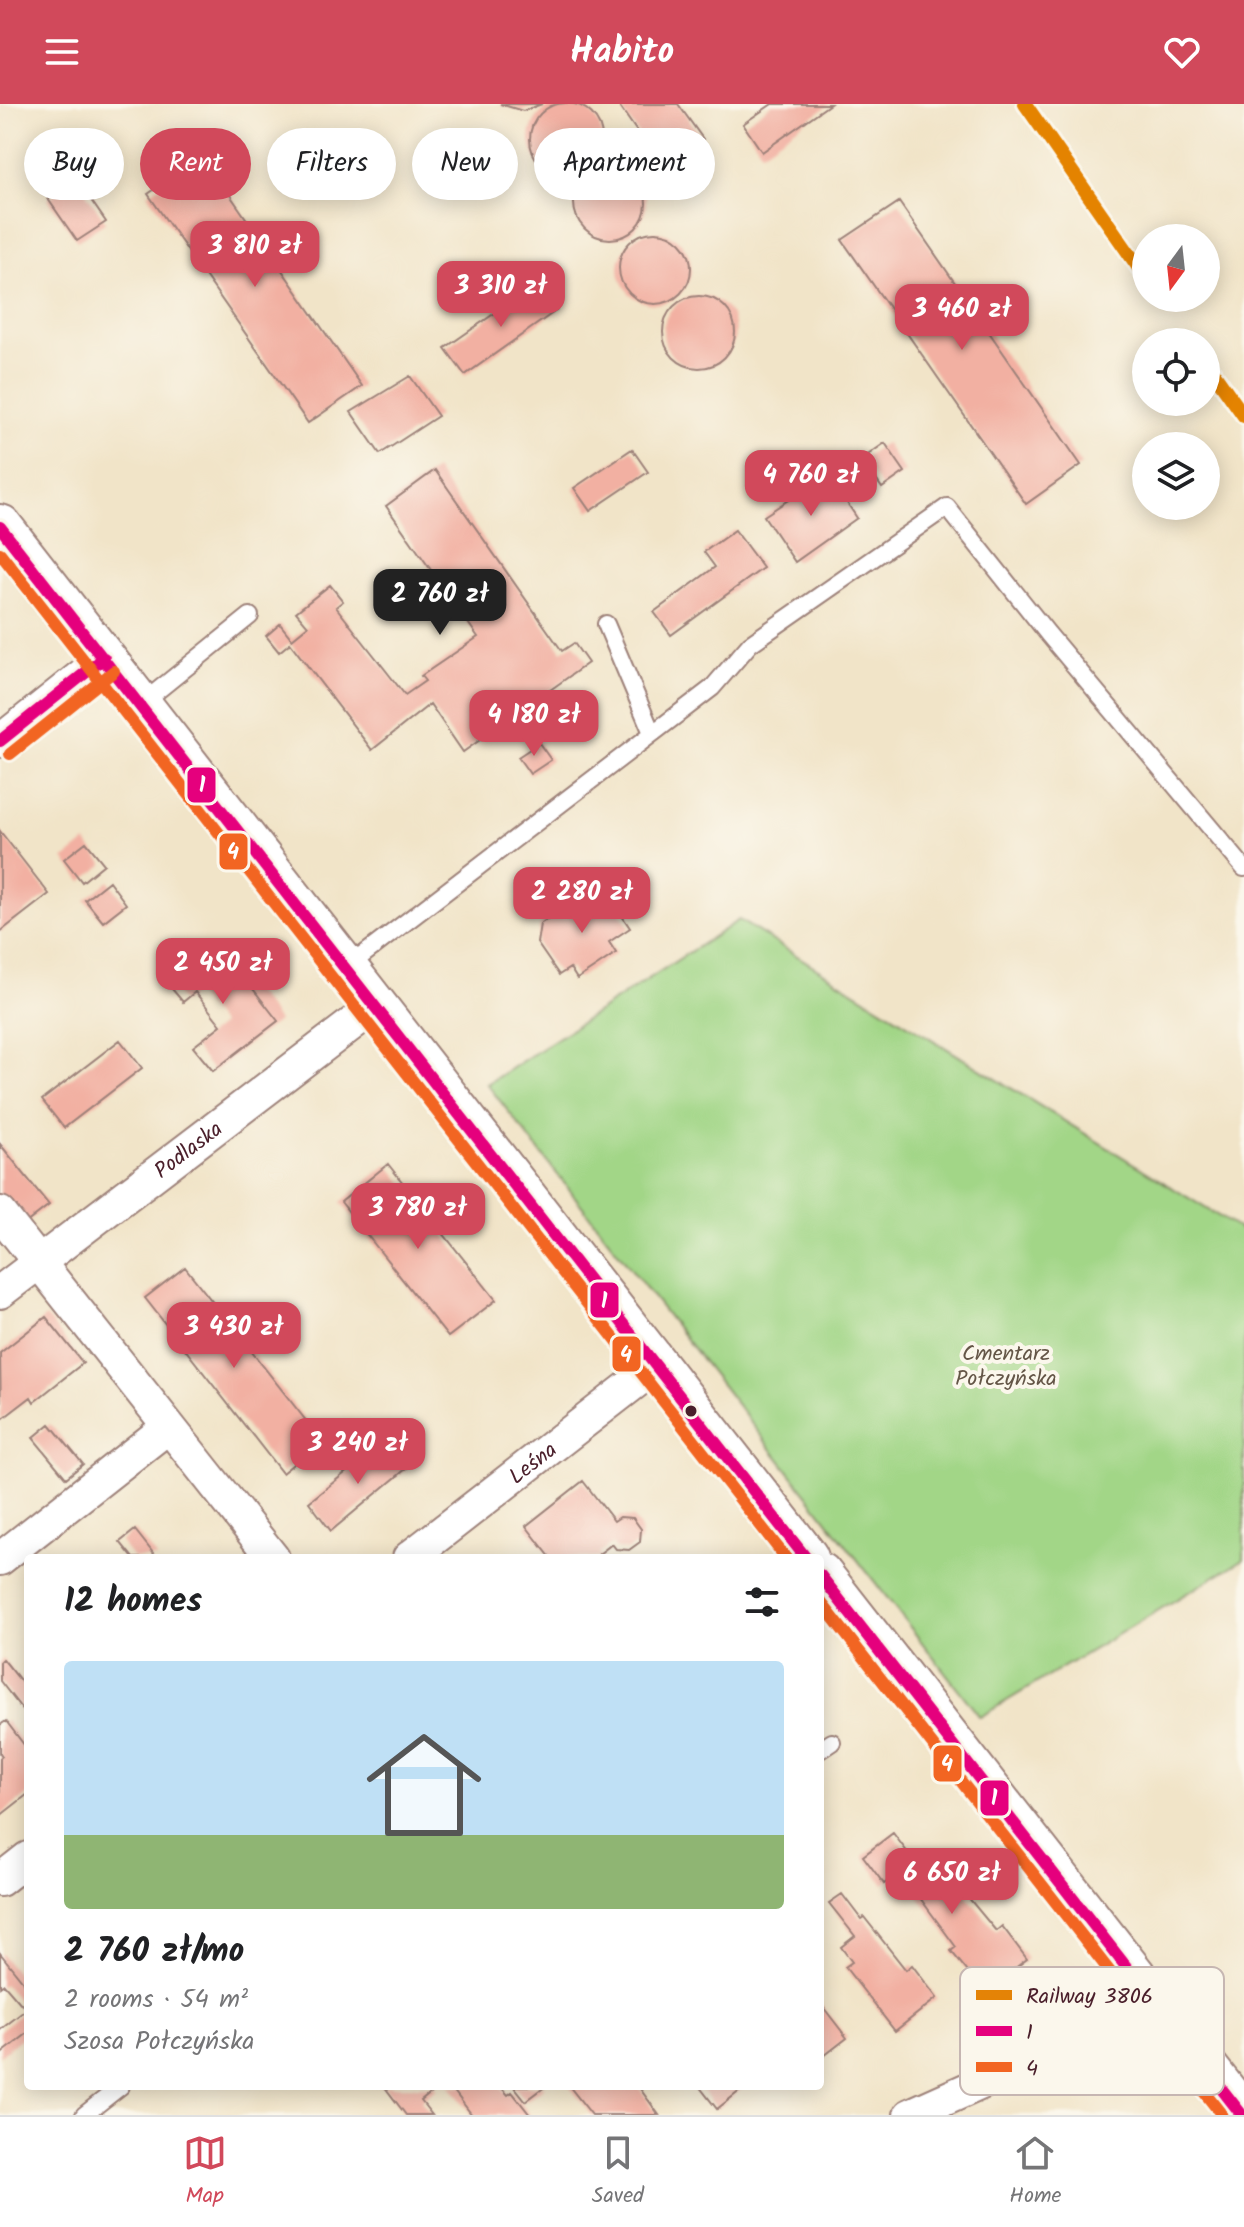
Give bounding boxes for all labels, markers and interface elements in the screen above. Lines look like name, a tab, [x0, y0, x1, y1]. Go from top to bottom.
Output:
text: Habito	[570, 24, 674, 81]
icon: menu	[40, 30, 84, 74]
icon: heart	[1160, 30, 1204, 74]
chip: Buy	[24, 128, 124, 200]
chip: Rent	[140, 128, 251, 200]
chip: Filters	[267, 128, 396, 200]
chip: New	[412, 128, 518, 200]
chip: Apartment	[534, 128, 715, 200]
pin: 3 810 zł	[172, 221, 338, 289]
north arrow	[1132, 224, 1220, 312]
map controls	[1132, 224, 1220, 520]
text: 3 810 zł	[208, 226, 302, 268]
pin: 3 310 zł	[418, 261, 584, 329]
text: 3 310 zł	[455, 266, 547, 308]
pin: 3 460 zł	[879, 284, 1045, 352]
text: 3 460 zł	[913, 289, 1011, 331]
button: locate	[1132, 328, 1220, 416]
button: layers	[1132, 432, 1220, 520]
pin: 4 760 zł	[728, 450, 894, 518]
text: 4 760 zł	[763, 455, 859, 497]
pin: 2 760 zł	[357, 569, 523, 637]
text: 2 760 zł	[391, 574, 489, 616]
pin: 4 180 zł	[451, 690, 617, 758]
text: 4 180 zł	[487, 695, 581, 737]
line badge: 1	[186, 766, 217, 804]
text: 1	[199, 769, 206, 804]
line badge: 4	[218, 832, 249, 871]
text: 4	[227, 836, 239, 871]
pin: 2 280 zł	[499, 867, 665, 935]
text: 2 280 zł	[531, 872, 633, 914]
pin: 2 450 zł	[140, 938, 306, 1006]
text: 2 450 zł	[174, 943, 272, 985]
street label: Podlaska	[147, 1113, 231, 1189]
pin: 3 780 zł	[335, 1183, 501, 1251]
text: 3 780 zł	[369, 1188, 467, 1230]
line badge: 1	[589, 1281, 620, 1319]
text: 1	[601, 1285, 608, 1320]
pin: 3 430 zł	[151, 1302, 317, 1370]
text: 3 430 zł	[185, 1307, 283, 1349]
line badge: 4	[611, 1335, 642, 1373]
park label: Cmentarz Połczyńska	[955, 1337, 1057, 1397]
text: 4	[620, 1339, 632, 1374]
unlabelled marker	[683, 1403, 699, 1419]
pin: 3 240 zł	[275, 1418, 441, 1486]
text: 3 240 zł	[308, 1423, 408, 1465]
street label: Leśna	[502, 1434, 566, 1494]
text: 12 homes	[64, 1575, 202, 1629]
icon: filters	[740, 1580, 784, 1624]
icon: home	[352, 1713, 496, 1857]
line badge: 4	[932, 1744, 963, 1783]
text: 4	[941, 1748, 953, 1783]
line badge: 1	[979, 1779, 1010, 1817]
text: 1	[991, 1782, 998, 1817]
pin: 6 650 zł	[869, 1848, 1035, 1916]
text: 6 650 zł	[903, 1853, 1001, 1895]
text: 2 760 zł/mo	[64, 1925, 244, 1979]
legend	[960, 1967, 1224, 2095]
text: 2 rooms · 54 m²	[64, 1979, 248, 2021]
text: Railway 3806	[1026, 1980, 1153, 2015]
text: 1	[1026, 2016, 1033, 2051]
text: Szosa Połczyńska	[64, 2021, 255, 2063]
text: 4	[1026, 2052, 1038, 2087]
tab: Map	[183, 2131, 227, 2214]
tab: Saved	[592, 2131, 644, 2214]
tab: Home	[1009, 2131, 1061, 2214]

